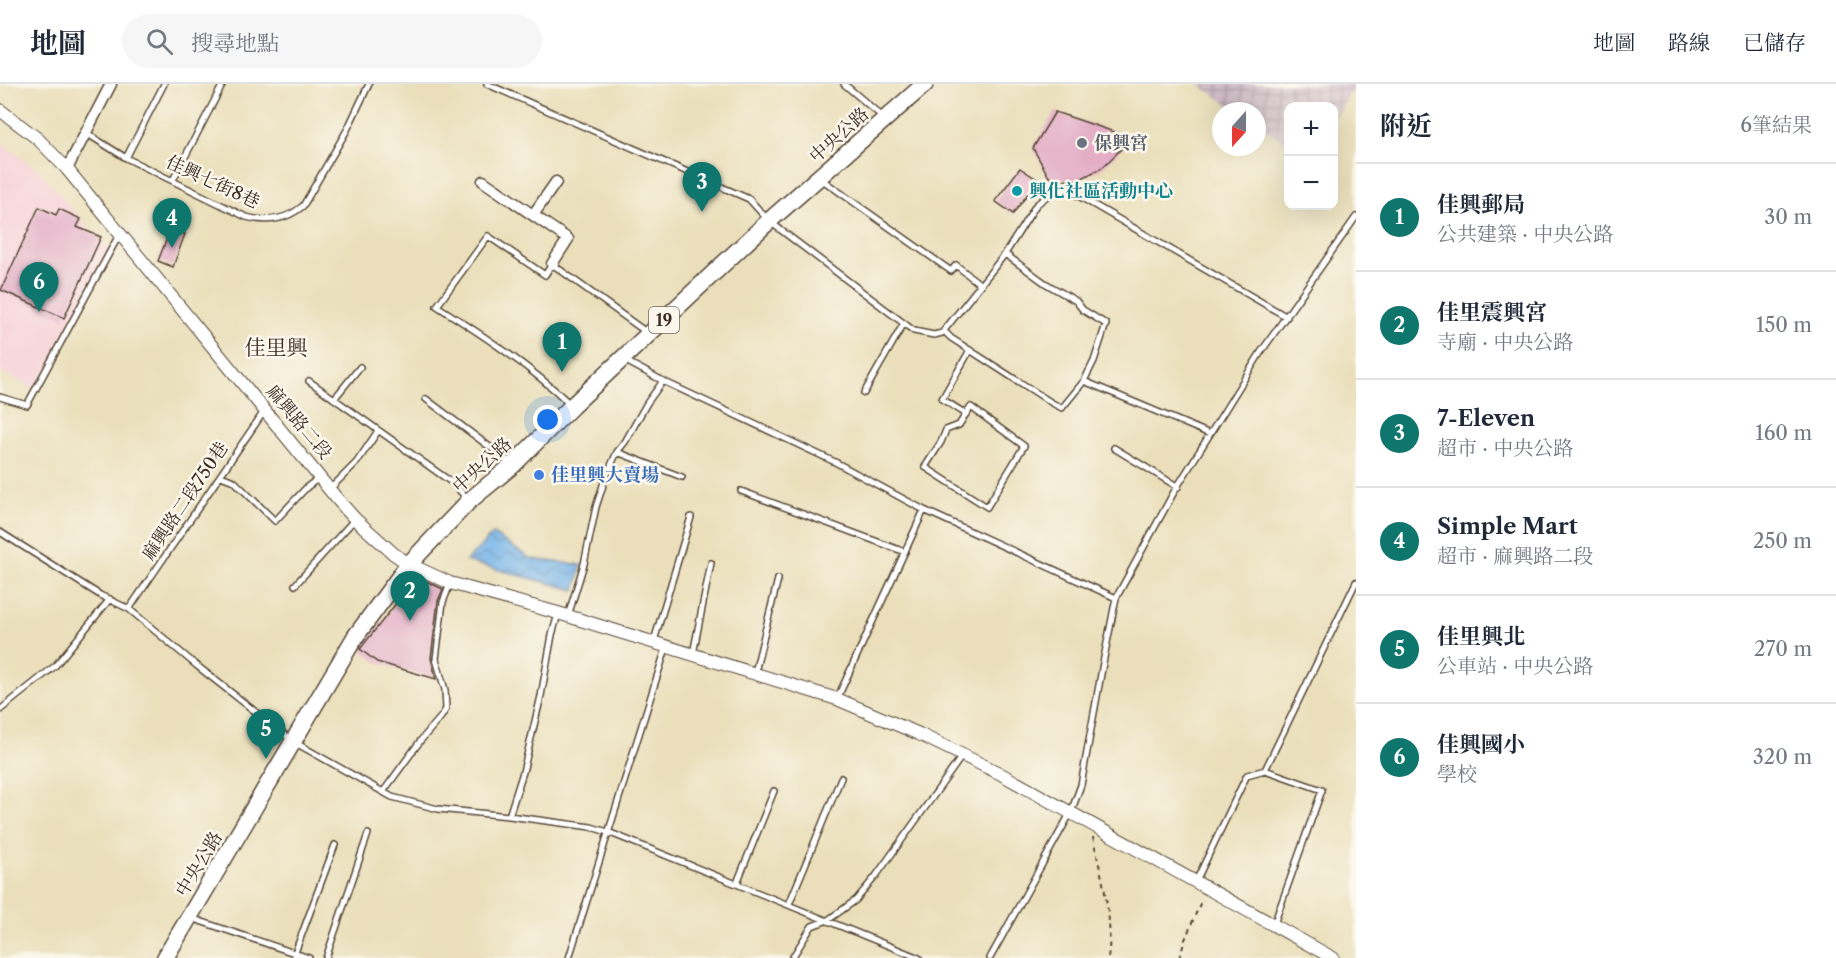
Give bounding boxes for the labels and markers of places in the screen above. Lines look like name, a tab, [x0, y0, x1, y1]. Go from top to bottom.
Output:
place label: 保興宮	[1094, 132, 1148, 154]
marker: 保興宮	[1075, 136, 1089, 150]
pin: 3	[682, 162, 722, 212]
place label: 興化社區活動中心	[1029, 180, 1173, 202]
marker: 興化社區活動中心	[1010, 184, 1024, 198]
pin: 4	[152, 198, 192, 248]
pin: 6	[20, 262, 58, 312]
pin: 1	[542, 322, 582, 372]
place label: 佳里興大賣場	[551, 464, 659, 486]
marker: 佳里興大賣場	[532, 468, 546, 482]
pin: 2	[390, 572, 430, 621]
pin: 5	[246, 710, 286, 759]

